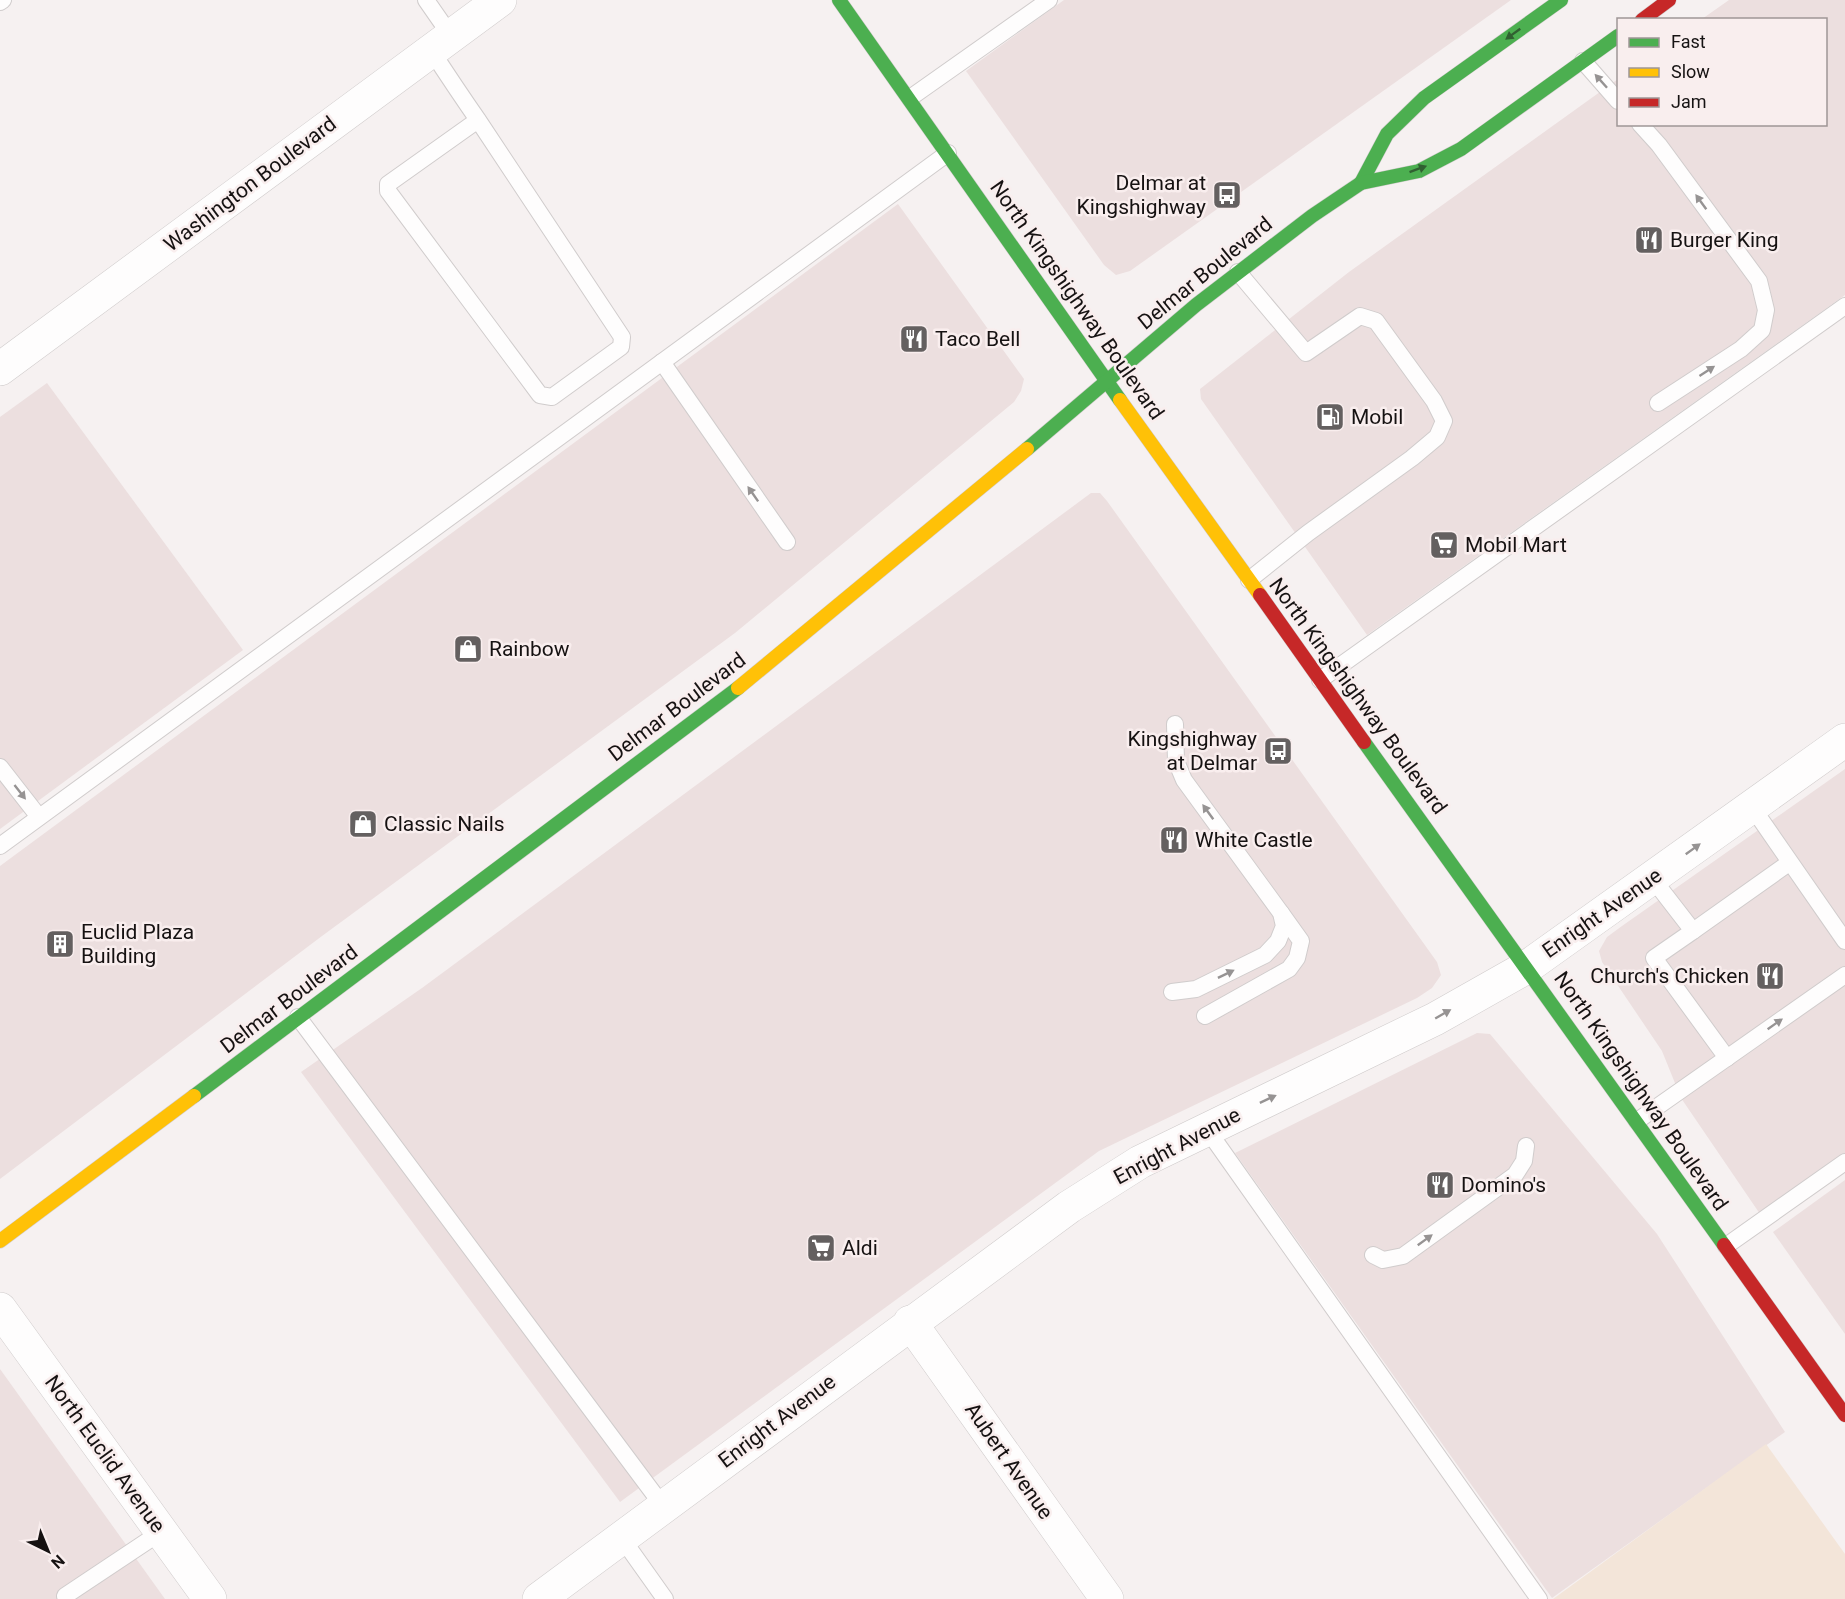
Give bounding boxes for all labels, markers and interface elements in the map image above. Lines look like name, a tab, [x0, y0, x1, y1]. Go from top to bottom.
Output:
legend	[1617, 18, 1827, 126]
one-way arrow	[1505, 28, 1521, 40]
text: Fast	[1671, 31, 1706, 52]
text: Slow	[1671, 61, 1710, 82]
one-way arrow	[1594, 74, 1608, 88]
text: Jam	[1671, 91, 1707, 112]
street label: Washington Boulevard	[159, 112, 341, 256]
one-way arrow	[1409, 164, 1427, 174]
place label: Delmar at Kingshighway	[1076, 171, 1206, 219]
street label: North Kingshighway Boulevard	[985, 176, 1169, 424]
bus stop icon: Delmar at Kingshighway	[1211, 179, 1243, 211]
one-way arrow	[1695, 195, 1707, 211]
street label: Delmar Boulevard	[1133, 212, 1277, 334]
restaurant icon: Burger King	[1633, 224, 1665, 256]
place label: Burger King	[1670, 228, 1779, 252]
restaurant icon: Taco Bell	[898, 323, 930, 355]
place label: Taco Bell	[935, 327, 1020, 351]
one-way arrow	[1699, 366, 1715, 377]
fuel station icon: Mobil	[1314, 401, 1346, 433]
place label: Mobil	[1351, 405, 1403, 429]
one-way arrow	[747, 486, 759, 502]
supermarket icon: Mobil Mart	[1428, 529, 1460, 561]
place label: Mobil Mart	[1465, 533, 1567, 557]
street label: North Kingshighway Boulevard	[1264, 573, 1452, 819]
shop icon: Rainbow	[452, 633, 484, 665]
place label: Rainbow	[489, 637, 570, 661]
street label: Delmar Boulevard	[604, 648, 750, 766]
place label: Kingshighway at Delmar	[1127, 727, 1257, 775]
bus stop icon: Kingshighway at Delmar	[1262, 735, 1294, 767]
one-way arrow	[13, 784, 26, 800]
one-way arrow	[1202, 805, 1214, 821]
shop icon: Classic Nails	[347, 808, 379, 840]
place label: Classic Nails	[384, 812, 505, 836]
restaurant icon: White Castle	[1158, 824, 1190, 856]
place label: White Castle	[1195, 828, 1313, 852]
one-way arrow	[1685, 843, 1701, 855]
street label: Enright Avenue	[1538, 863, 1666, 963]
place label: Euclid Plaza Building	[81, 920, 194, 968]
building icon: Euclid Plaza Building	[44, 928, 76, 960]
street label: Delmar Boulevard	[216, 940, 362, 1058]
restaurant icon: Church's Chicken	[1754, 960, 1786, 992]
place label: Church's Chicken	[1590, 964, 1749, 988]
street label: North Kingshighway Boulevard	[1549, 967, 1733, 1215]
one-way arrow	[1218, 969, 1235, 978]
one-way arrow	[1435, 1009, 1452, 1019]
one-way arrow	[1767, 1019, 1783, 1030]
one-way arrow	[1259, 1094, 1276, 1103]
street label: Enright Avenue	[1110, 1103, 1244, 1189]
restaurant icon: Domino's	[1424, 1169, 1456, 1201]
place label: Domino's	[1461, 1173, 1546, 1197]
supermarket icon: Aldi	[805, 1232, 837, 1264]
one-way arrow	[1417, 1235, 1432, 1247]
place label: Aldi	[842, 1236, 878, 1260]
street label: Enright Avenue	[714, 1369, 840, 1473]
street label: North Euclid Avenue	[40, 1371, 170, 1537]
street label: Aubert Avenue	[960, 1398, 1058, 1524]
north arrow	[18, 1521, 78, 1581]
text: N	[47, 1551, 68, 1572]

